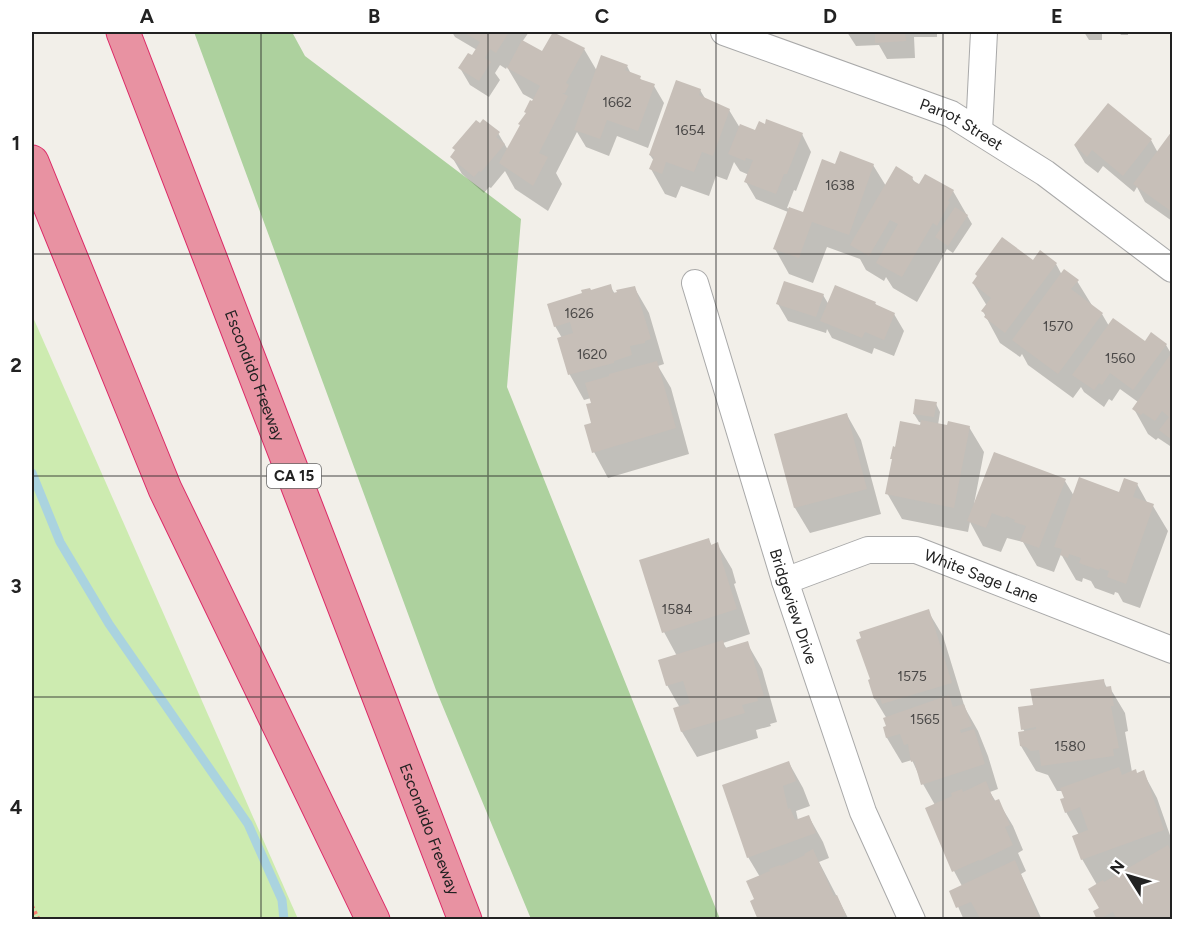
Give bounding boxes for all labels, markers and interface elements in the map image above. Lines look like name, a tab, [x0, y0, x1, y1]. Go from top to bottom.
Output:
text: A	[140, 4, 155, 28]
text: B	[368, 4, 380, 28]
text: C	[595, 4, 609, 28]
text: D	[823, 4, 837, 28]
text: E	[1051, 4, 1063, 28]
house number: 1662	[602, 94, 632, 111]
street label: Parrot Street	[917, 94, 1006, 154]
house number: 1654	[675, 122, 706, 139]
text: 1	[12, 131, 20, 155]
house number: 1638	[825, 177, 855, 194]
house number: 1626	[564, 305, 594, 322]
street label: Escondido Freeway	[221, 307, 289, 445]
house number: 1570	[1043, 318, 1073, 335]
house number: 1620	[577, 346, 607, 363]
house number: 1560	[1105, 350, 1135, 367]
text: 2	[10, 353, 22, 377]
road number: CA 15	[267, 464, 321, 488]
street label: White Sage Lane	[922, 545, 1041, 607]
street label: Bridgeview Drive	[766, 546, 821, 667]
text: 3	[10, 574, 22, 598]
house number: 1584	[661, 601, 693, 618]
house number: 1575	[897, 668, 927, 685]
house number: 1565	[910, 711, 940, 728]
house number: 1580	[1054, 738, 1086, 755]
street label: Escondido Freeway	[396, 761, 464, 898]
text: 4	[10, 795, 23, 819]
north arrow	[1099, 846, 1159, 906]
text: N	[1106, 857, 1129, 878]

